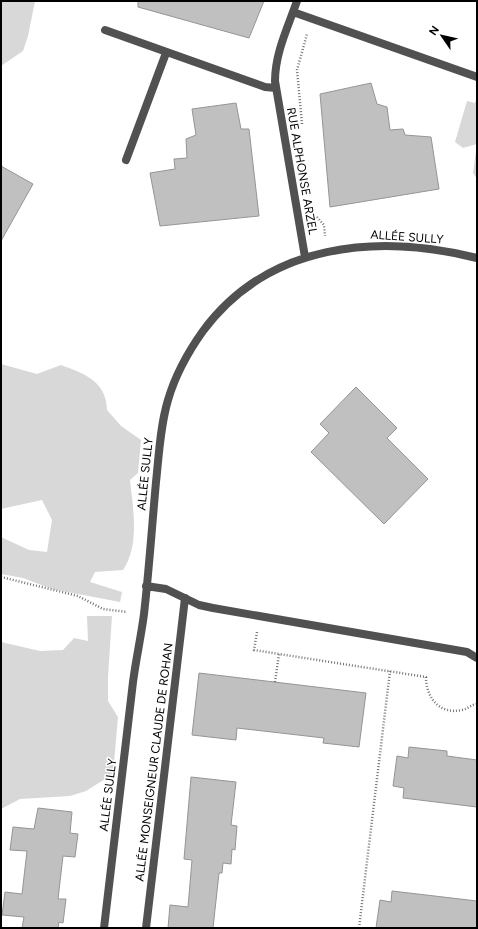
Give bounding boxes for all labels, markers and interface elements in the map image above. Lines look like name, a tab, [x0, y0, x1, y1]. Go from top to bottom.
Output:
north arrow	[422, 16, 462, 56]
text: N	[426, 24, 442, 38]
street label: RUE ALPHONSE ARZEL	[284, 106, 320, 237]
street label: ALLÉE SULLY	[370, 227, 445, 247]
street label: ALLÉE SULLY	[134, 436, 156, 511]
street label: ALLÉE MONSEIGNEUR CLAUDE DE ROHAN	[132, 642, 176, 882]
street label: ALLÉE SULLY	[97, 757, 119, 832]

